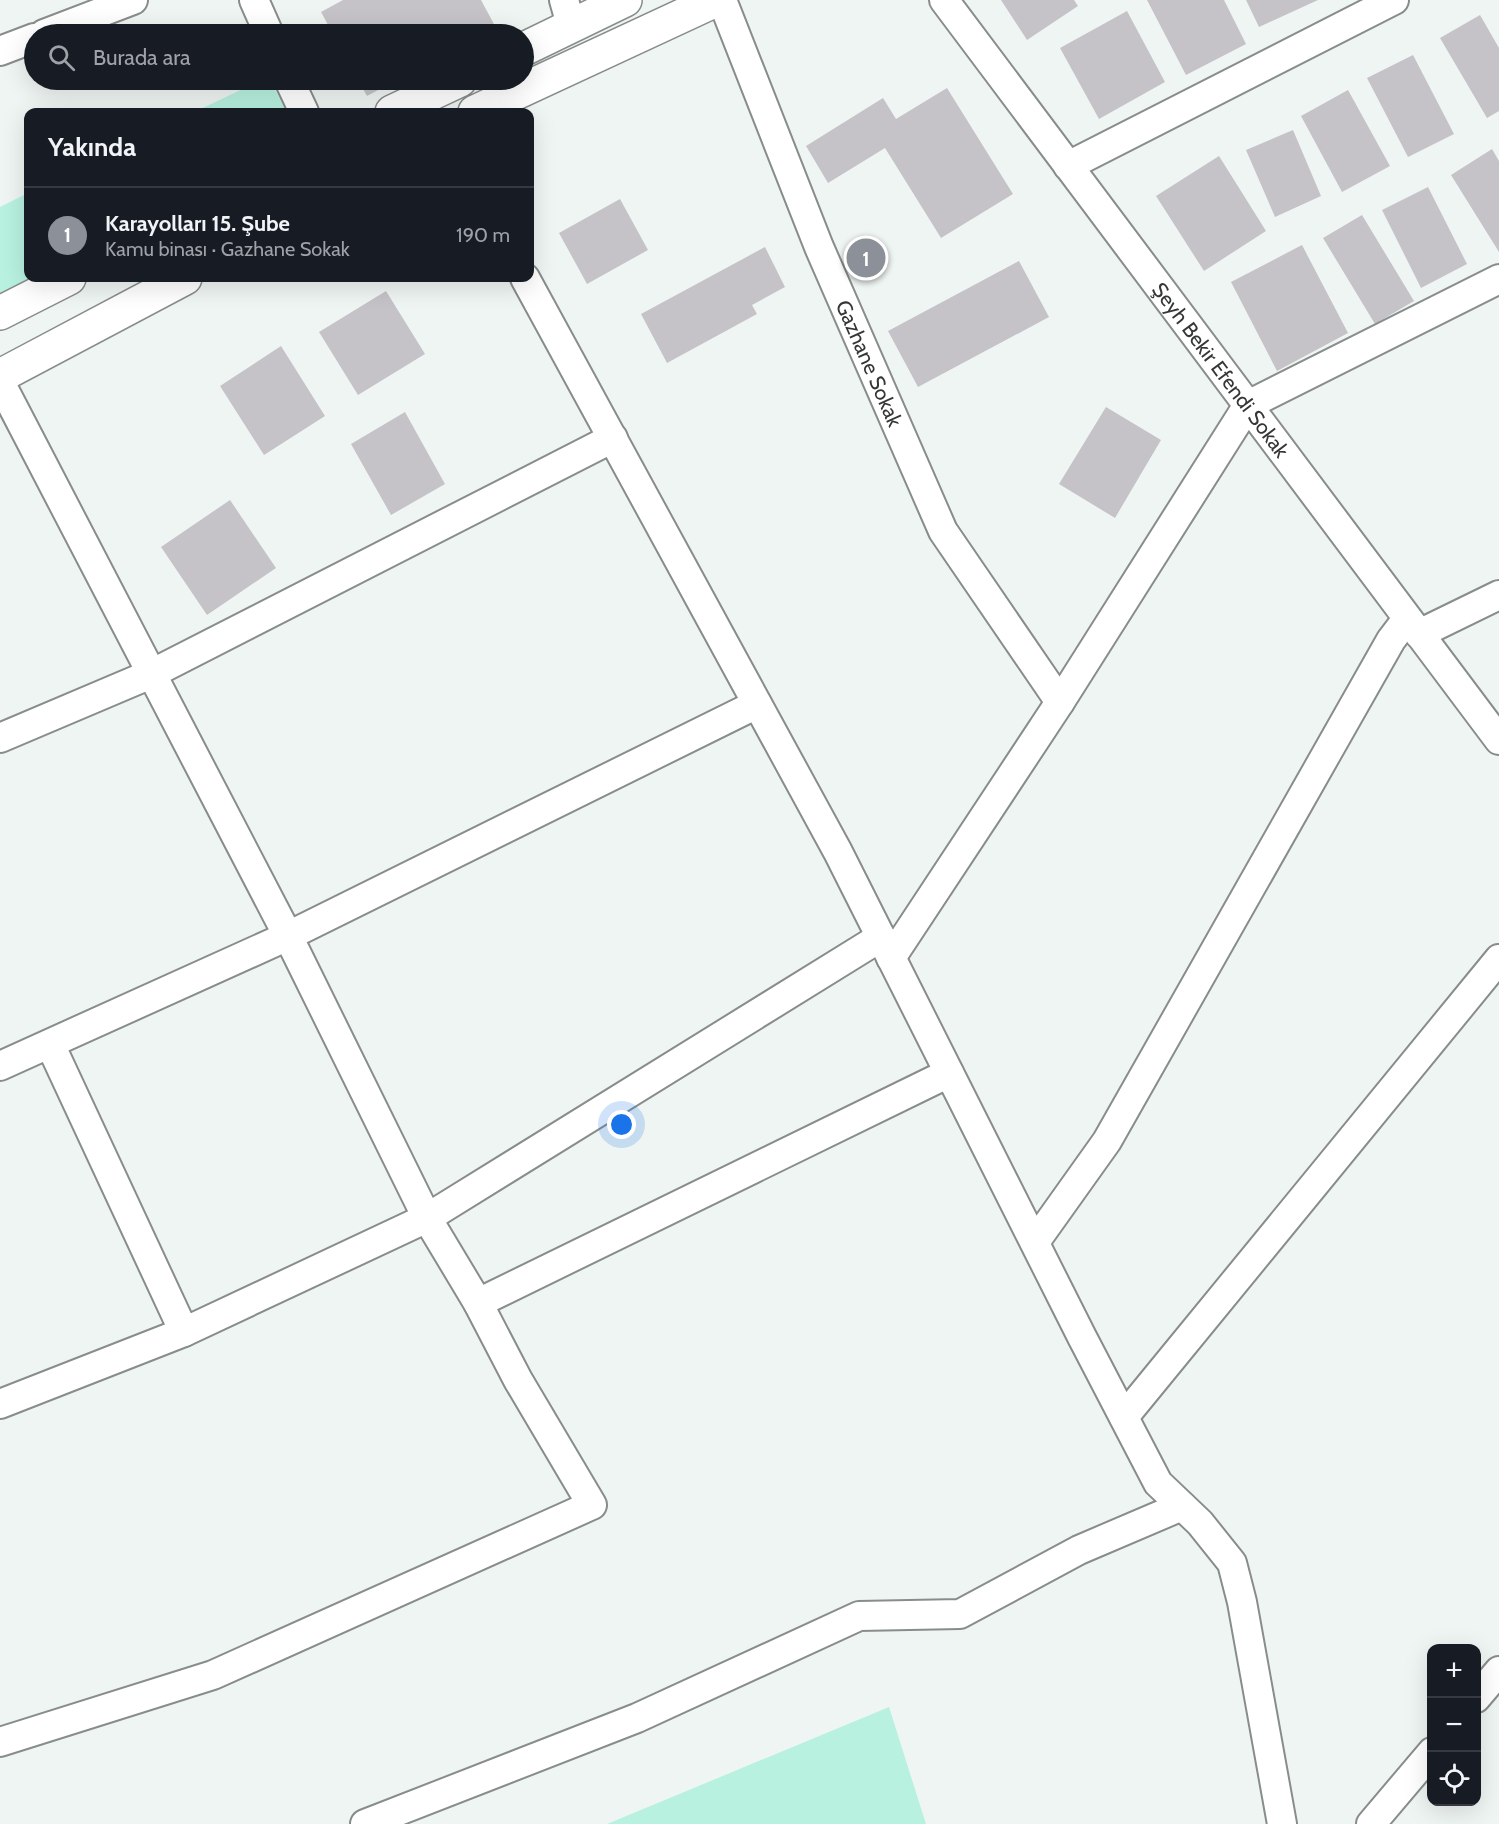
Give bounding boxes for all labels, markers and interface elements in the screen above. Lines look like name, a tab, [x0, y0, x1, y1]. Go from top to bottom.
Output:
search box	[24, 24, 534, 90]
icon: search	[45, 41, 78, 74]
text: Burada ara	[93, 44, 191, 71]
text: Yakında	[48, 131, 136, 163]
text: Karayolları 15. Şube	[105, 210, 290, 237]
text: 1	[64, 223, 71, 247]
text: 190 m	[456, 223, 510, 247]
pin: 1	[846, 236, 886, 280]
text: Kamu binası · Gazhane Sokak	[105, 237, 350, 261]
street label: Şeyh Bekir Efendi Sokak	[1147, 277, 1295, 463]
street label: Gazhane Sokak	[831, 296, 908, 431]
your location	[607, 1110, 636, 1139]
map controls	[1427, 1644, 1481, 1806]
button: +	[1427, 1644, 1481, 1698]
button: −	[1427, 1698, 1481, 1752]
button: locate	[1427, 1752, 1481, 1806]

